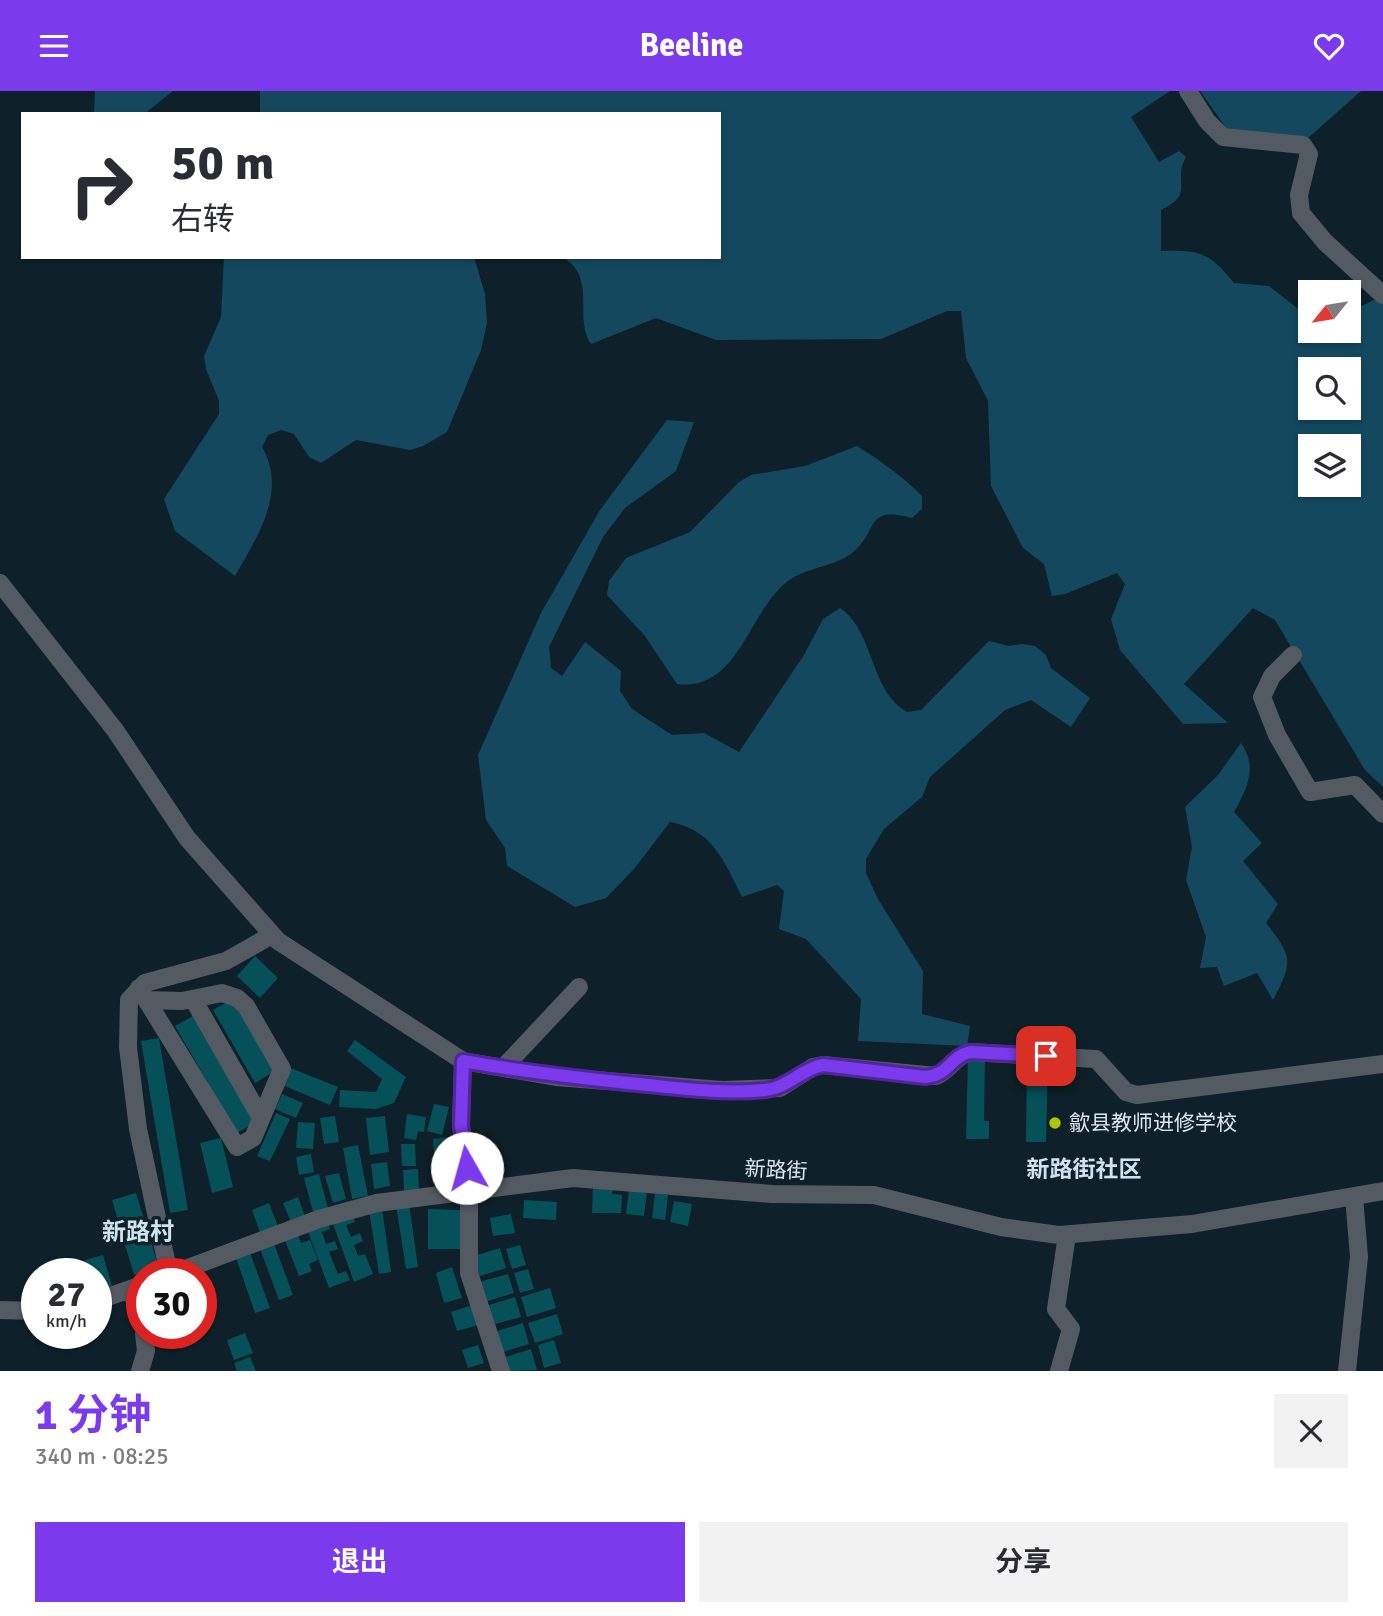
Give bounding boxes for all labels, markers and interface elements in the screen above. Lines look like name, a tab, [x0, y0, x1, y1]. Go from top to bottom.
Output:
text: Beeline	[640, 26, 743, 65]
icon: menu	[35, 27, 73, 65]
icon: heart	[1310, 27, 1348, 65]
text: 50 m	[171, 133, 274, 193]
icon: right	[56, 140, 147, 231]
text: 右转	[171, 200, 235, 239]
north arrow	[1298, 280, 1362, 343]
map controls	[1298, 280, 1361, 497]
button: search	[1298, 357, 1361, 420]
button: layers	[1298, 434, 1361, 497]
pin	[1016, 1026, 1076, 1086]
icon: arrive	[1027, 1037, 1065, 1075]
place label: 歙县教师进修学校	[1069, 1110, 1237, 1136]
marker: 歙县教师进修学校	[1047, 1115, 1063, 1131]
position arrow	[430, 1131, 504, 1205]
street label: 新路街	[744, 1155, 808, 1185]
district label: 新路街社区	[1027, 1155, 1142, 1184]
district label: 新路村	[102, 1217, 174, 1247]
speed limit sign: 30	[126, 1258, 217, 1349]
text: 27	[48, 1273, 85, 1316]
text: km/h	[46, 1310, 87, 1332]
text: 1 分钟	[35, 1390, 151, 1441]
button: close	[1274, 1394, 1348, 1468]
text: 340 m · 08:25	[35, 1442, 169, 1471]
button: 退出	[35, 1522, 685, 1602]
button: 分享	[699, 1522, 1348, 1602]

